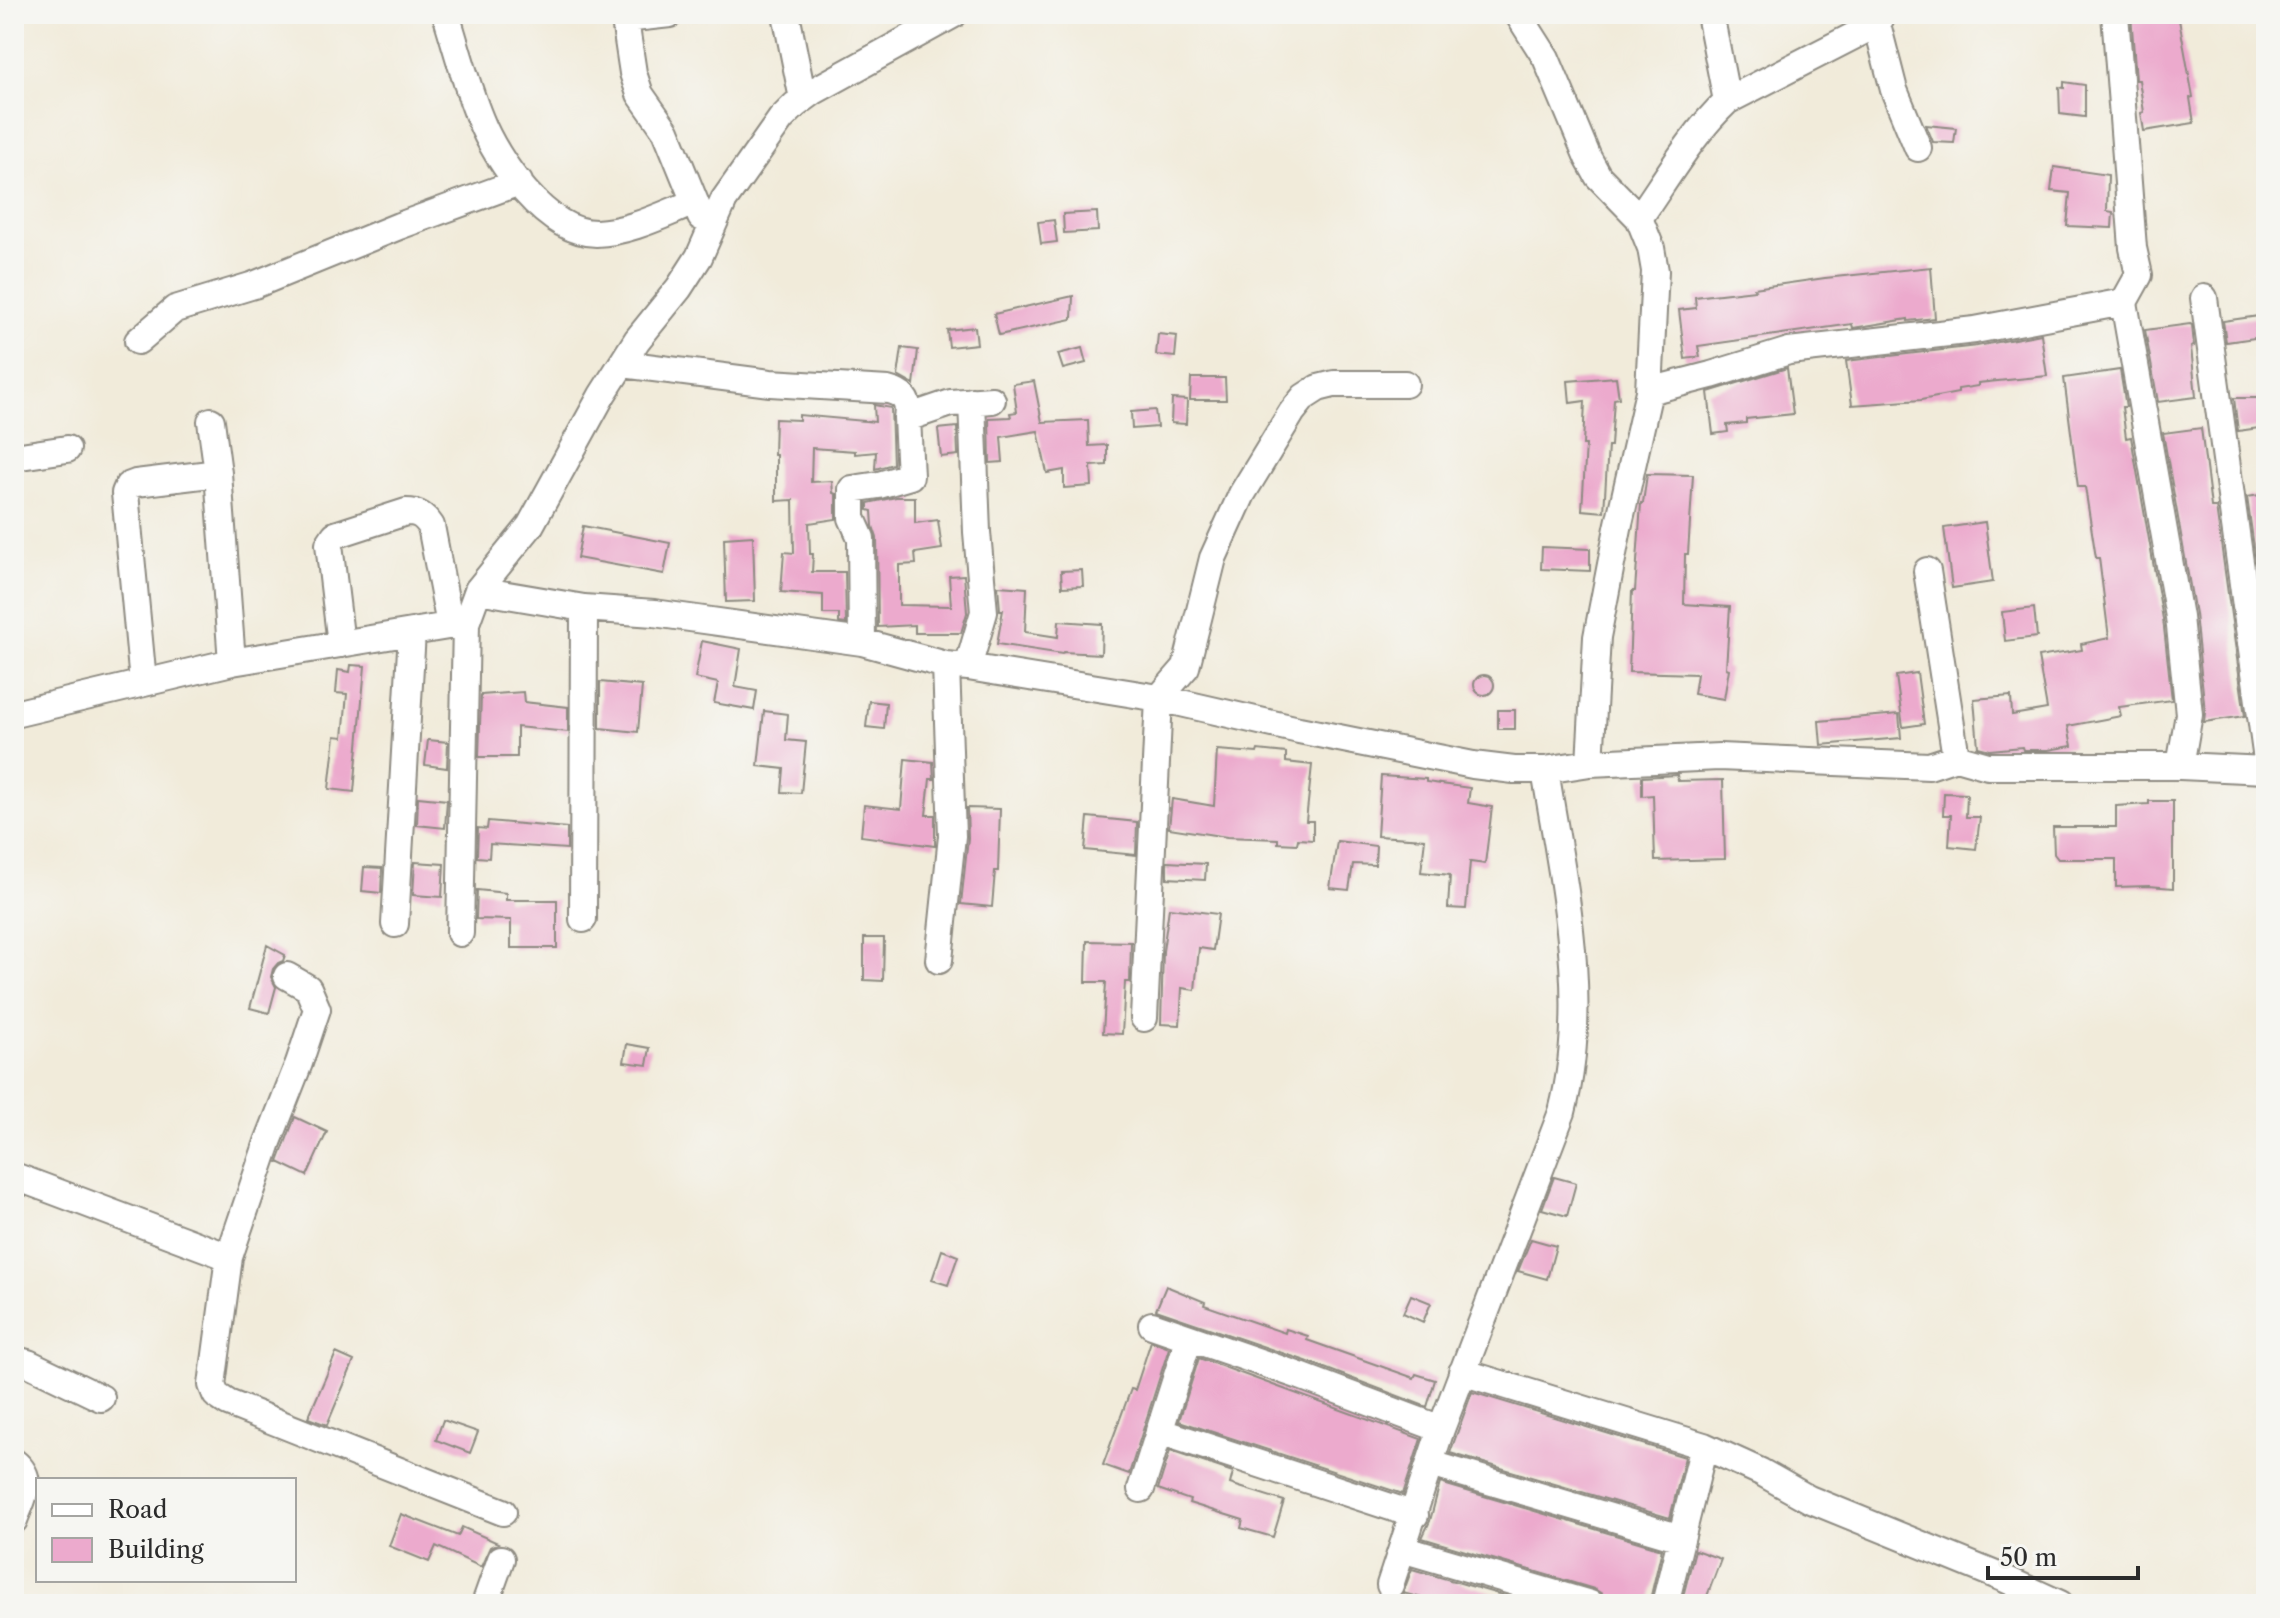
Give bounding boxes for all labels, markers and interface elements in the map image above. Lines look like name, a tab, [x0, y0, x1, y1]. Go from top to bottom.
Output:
legend	[36, 1478, 296, 1582]
text: Road	[108, 1495, 168, 1524]
scale bar	[1988, 1530, 2138, 1580]
text: Building	[108, 1535, 204, 1564]
text: 50 m	[2000, 1543, 2057, 1572]

